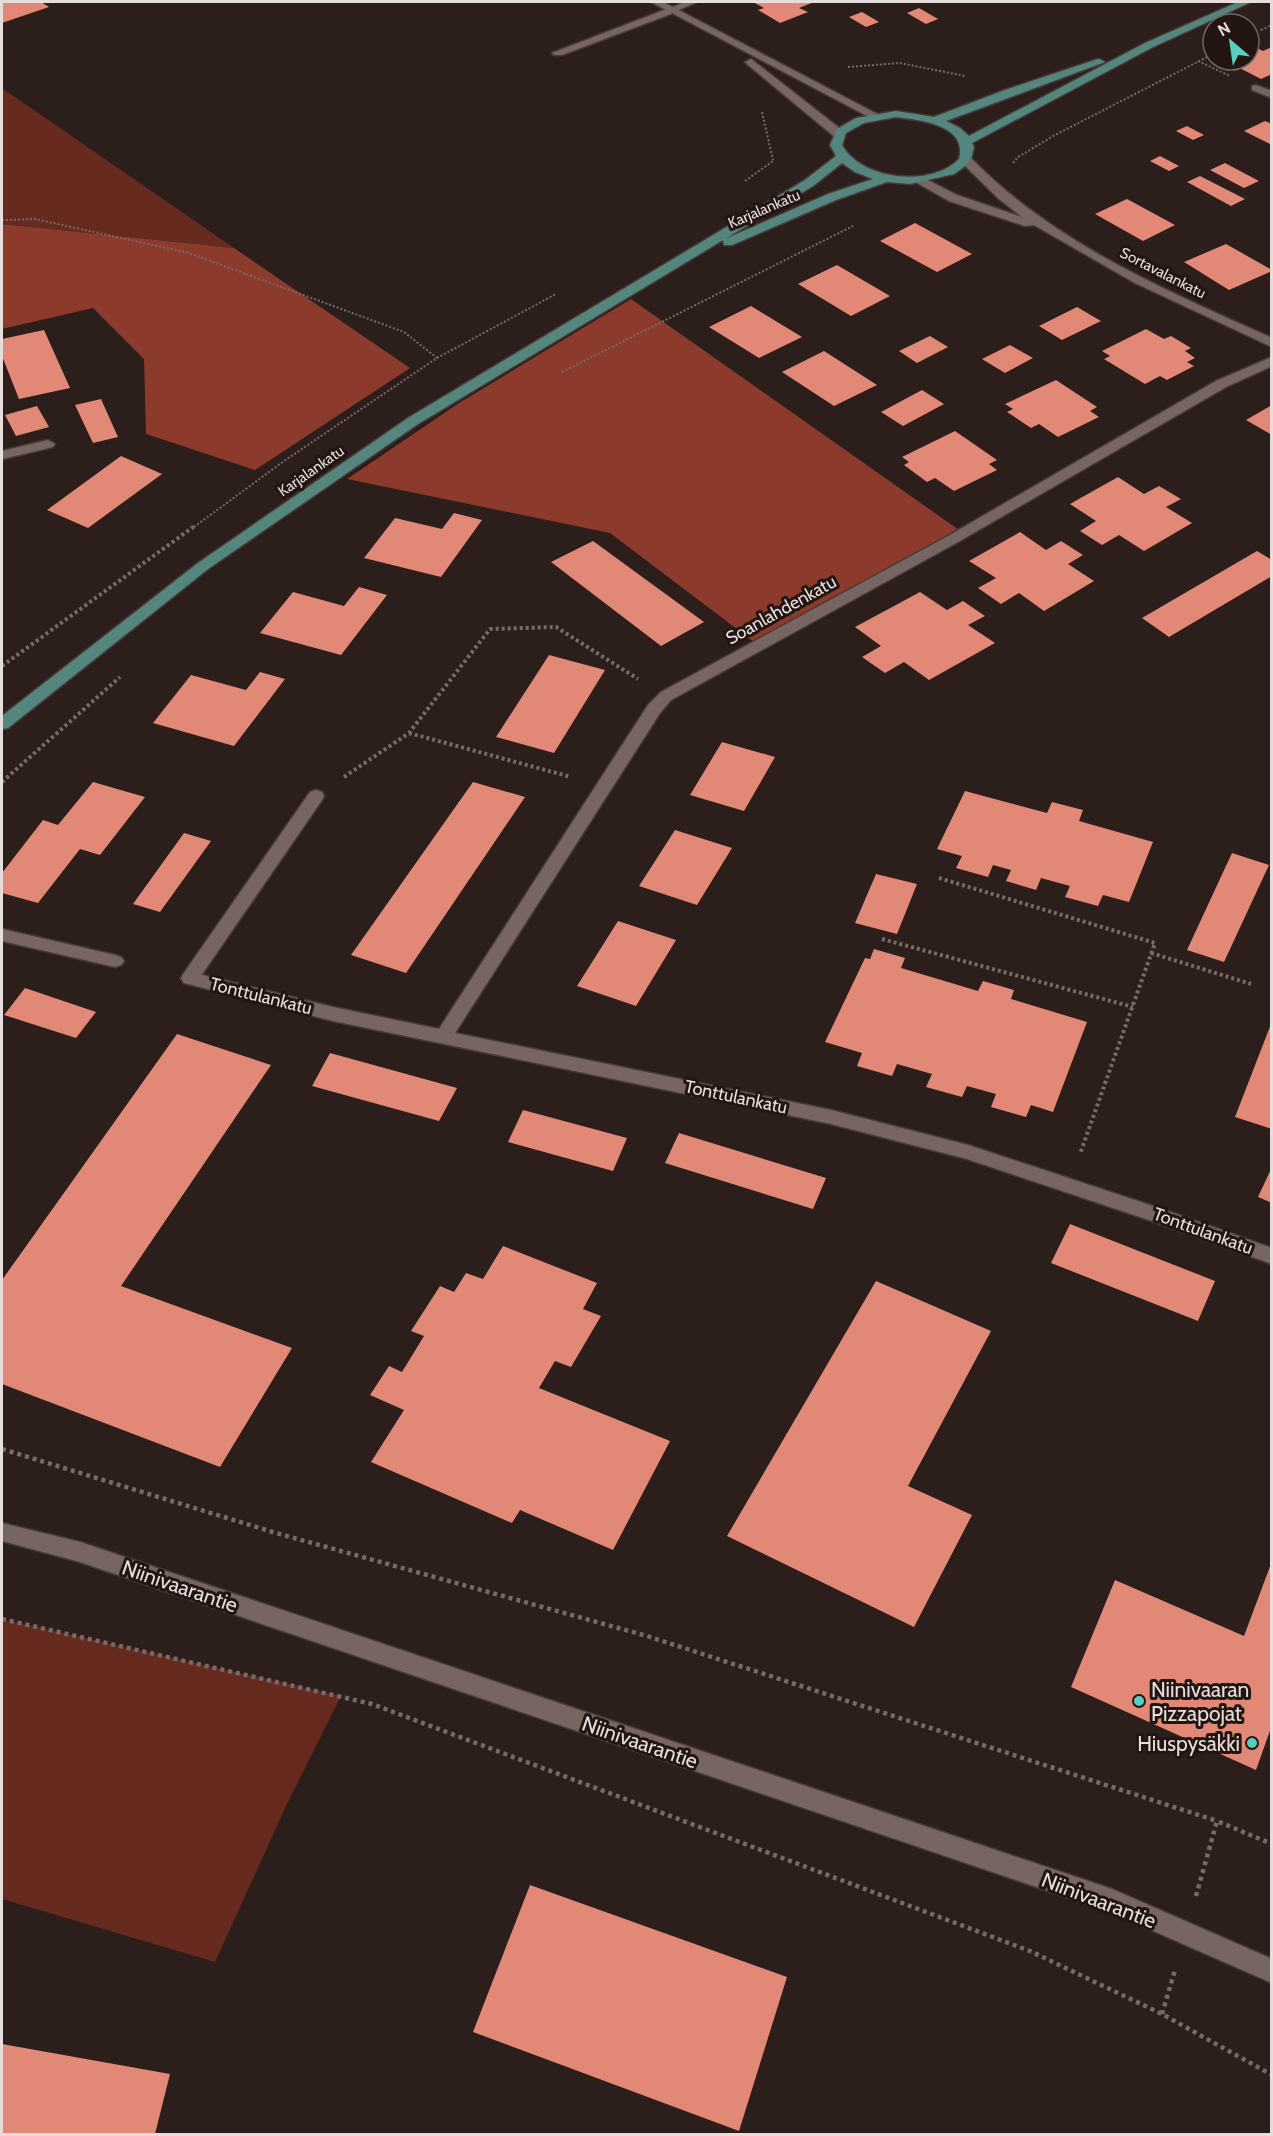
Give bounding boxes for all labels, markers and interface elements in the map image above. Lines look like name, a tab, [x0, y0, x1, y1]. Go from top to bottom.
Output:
north arrow	[1201, 12, 1261, 72]
text: N	[1214, 18, 1234, 40]
street label: Karjalankatu	[725, 186, 803, 232]
street label: Sortavalankatu	[1117, 244, 1209, 302]
street label: Karjalankatu	[274, 442, 348, 500]
street label: Soanlahdenkatu	[722, 571, 840, 649]
street label: Tonttulankatu	[208, 973, 314, 1019]
street label: Tonttulankatu	[683, 1075, 789, 1119]
street label: Tonttulankatu	[1150, 1203, 1256, 1259]
street label: Niinivaarantie	[119, 1555, 241, 1618]
place label: Niinivaaran Pizzapojat	[1151, 1677, 1249, 1727]
marker: Niinivaaran Pizzapojat	[1132, 1694, 1146, 1708]
street label: Niinivaarantie	[579, 1711, 701, 1774]
place label: Hiuspysäkki	[1137, 1731, 1240, 1756]
marker: Hiuspysäkki	[1245, 1736, 1259, 1750]
street label: Niinivaarantie	[1038, 1867, 1160, 1933]

